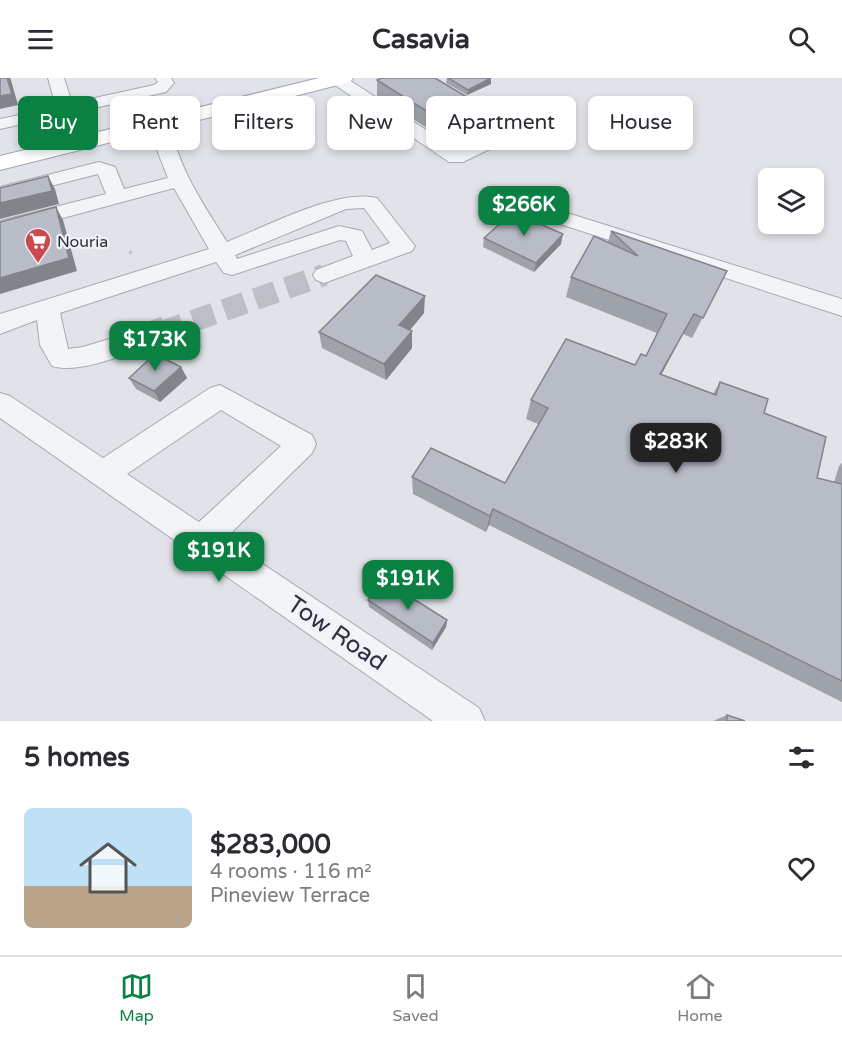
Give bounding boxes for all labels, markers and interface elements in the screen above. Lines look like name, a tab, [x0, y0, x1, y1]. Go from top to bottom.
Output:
icon: menu	[24, 23, 57, 56]
text: Casavia	[372, 23, 470, 56]
icon: search	[785, 23, 818, 56]
chip: Buy	[18, 96, 98, 150]
chip: Rent	[110, 96, 200, 150]
chip: Filters	[212, 96, 315, 150]
chip: New	[327, 96, 414, 150]
chip: Apartment	[426, 96, 576, 150]
chip: House	[588, 96, 693, 150]
map controls	[758, 168, 824, 234]
button: layers	[758, 168, 824, 234]
pin: $266K	[482, 186, 566, 237]
text: $266K	[492, 193, 556, 217]
supermarket icon: Nouria	[23, 226, 53, 264]
place label: Nouria	[57, 232, 108, 252]
pin: $173K	[113, 321, 197, 372]
text: $173K	[123, 328, 187, 352]
pin: $283K	[634, 423, 718, 474]
text: $283K	[644, 430, 708, 454]
pin: $191K	[177, 532, 261, 583]
text: $191K	[187, 539, 251, 563]
pin: $191K	[366, 560, 450, 611]
text: $191K	[376, 567, 440, 591]
street label: Tow Road	[282, 590, 392, 677]
icon: filters	[785, 741, 818, 774]
text: 5 homes	[24, 742, 130, 773]
text: $283,000	[210, 829, 331, 860]
icon: home	[72, 832, 144, 904]
icon: heart	[785, 852, 818, 885]
text: 4 rooms · 116 m²	[210, 860, 372, 884]
text: Pineview Terrace	[210, 884, 370, 908]
tab: Map	[119, 970, 154, 1026]
tab: Saved	[392, 970, 439, 1026]
tab: Home	[677, 970, 723, 1026]

